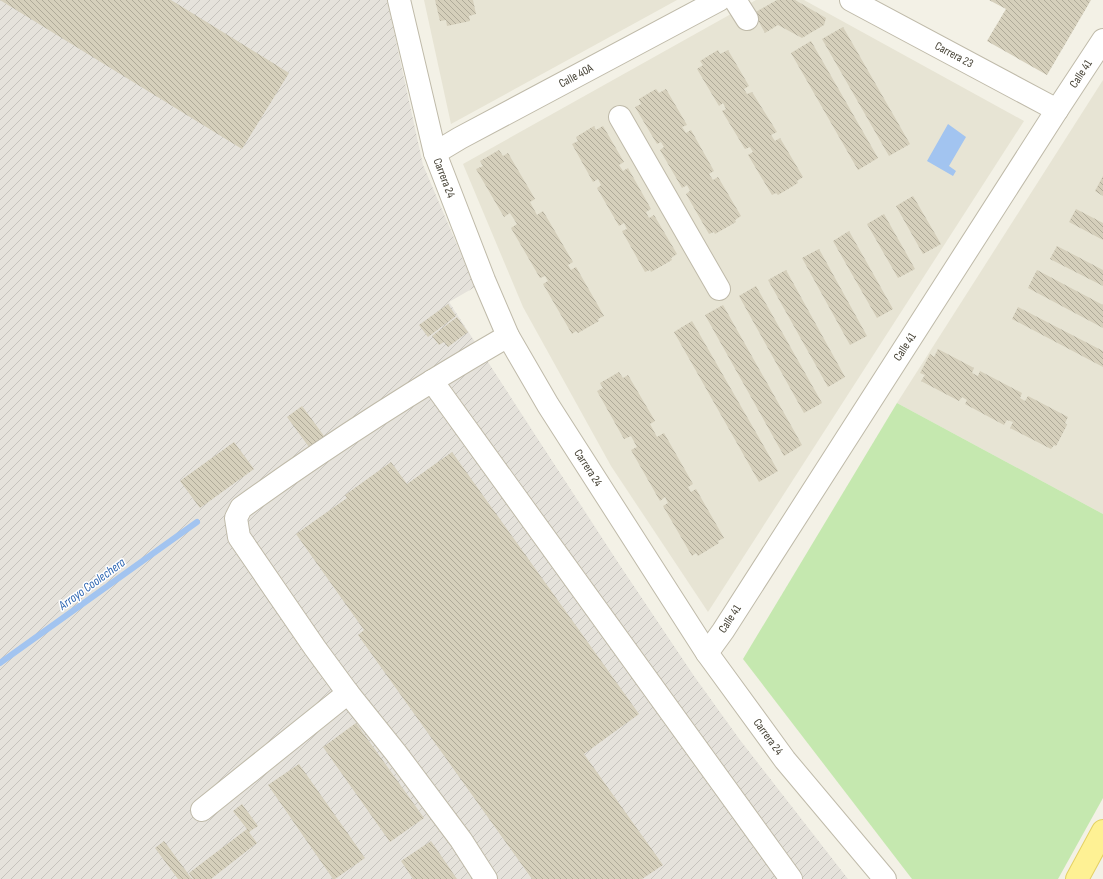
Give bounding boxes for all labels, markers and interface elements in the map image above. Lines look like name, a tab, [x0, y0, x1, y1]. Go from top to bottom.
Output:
street label: Carrera 23	[932, 39, 976, 71]
street label: Calle 41	[1066, 56, 1096, 91]
street label: Calle 40A	[556, 60, 597, 91]
street label: Carrera 24	[430, 156, 458, 200]
street label: Calle 41	[890, 329, 920, 364]
street label: Carrera 24	[570, 447, 606, 489]
water label: Arroyo Coolechera	[55, 554, 129, 614]
street label: Calle 41	[715, 601, 745, 636]
street label: Carrera 24	[750, 716, 786, 758]

